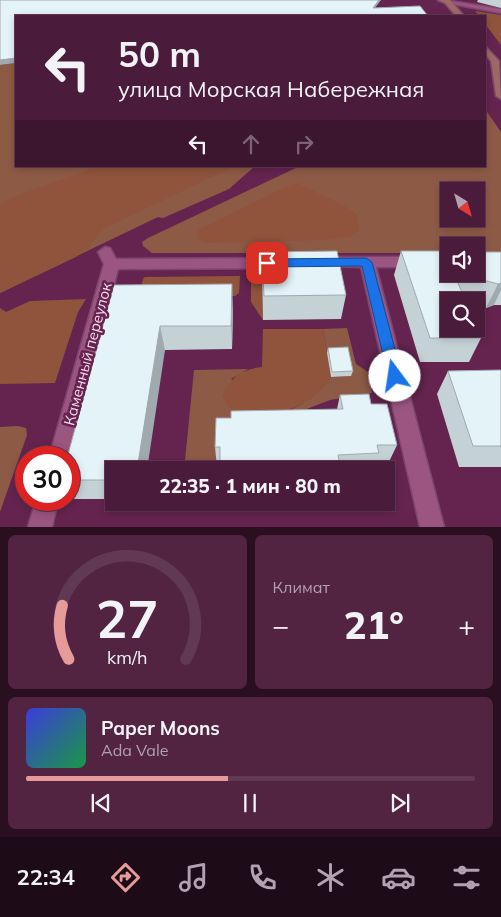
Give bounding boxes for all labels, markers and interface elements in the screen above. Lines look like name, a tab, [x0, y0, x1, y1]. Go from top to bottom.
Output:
text: 50 m	[118, 32, 201, 76]
icon: left	[35, 35, 100, 100]
text: улица Морская Набережная	[118, 75, 424, 103]
icon: left	[184, 130, 212, 158]
icon: ahead	[237, 130, 265, 158]
icon: right	[290, 130, 318, 158]
north arrow	[440, 182, 485, 228]
map controls	[440, 182, 485, 337]
button: sound	[440, 237, 485, 282]
pin	[246, 242, 288, 284]
icon: arrive	[253, 249, 281, 277]
street label: Каменный переулок	[59, 279, 116, 427]
button: search	[440, 292, 485, 337]
position arrow	[368, 349, 420, 401]
speed limit sign: 30	[15, 446, 80, 511]
text: 22:35 · 1 мин · 80 m	[159, 474, 341, 498]
text: Климат	[273, 577, 330, 597]
text: 27	[96, 586, 158, 651]
text: 21°	[344, 601, 404, 649]
text: −	[273, 608, 289, 643]
text: +	[458, 608, 475, 643]
text: km/h	[107, 646, 147, 668]
text: Paper Moons	[101, 716, 220, 740]
text: Ada Vale	[101, 740, 168, 760]
icon: previous	[87, 789, 115, 817]
icon: pause	[236, 789, 264, 817]
icon: next	[386, 789, 414, 817]
icon: directions	[108, 860, 143, 895]
icon: music	[176, 860, 211, 895]
icon: phone	[245, 860, 280, 895]
icon: climate	[313, 860, 348, 895]
icon: car	[381, 860, 416, 895]
icon: filters	[449, 860, 484, 895]
text: 22:34	[17, 863, 75, 891]

